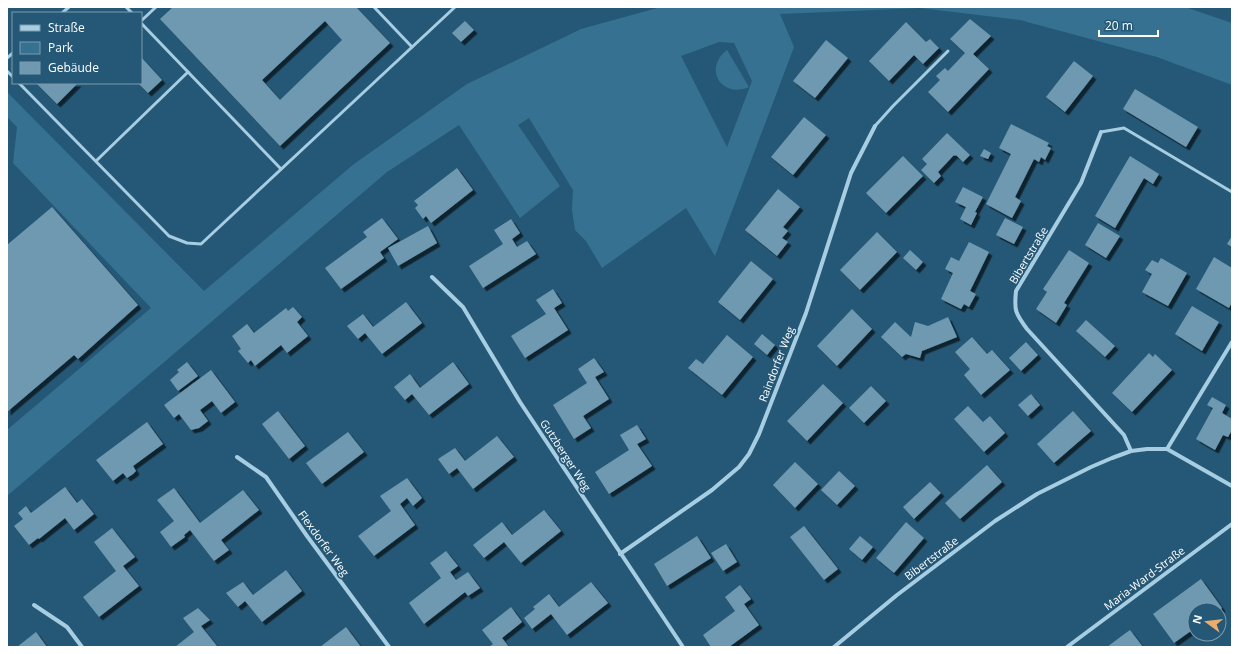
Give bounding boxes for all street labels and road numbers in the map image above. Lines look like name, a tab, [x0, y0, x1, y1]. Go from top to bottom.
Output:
street label: Bibertstraße	[1005, 224, 1051, 286]
street label: Raindorfer Weg	[755, 324, 797, 404]
street label: Gutzberger Weg	[537, 416, 595, 494]
street label: Flexdorfer Weg	[295, 507, 353, 579]
street label: Bibertstraße	[901, 533, 961, 583]
street label: Maria-Ward-Straße	[1101, 543, 1187, 613]

